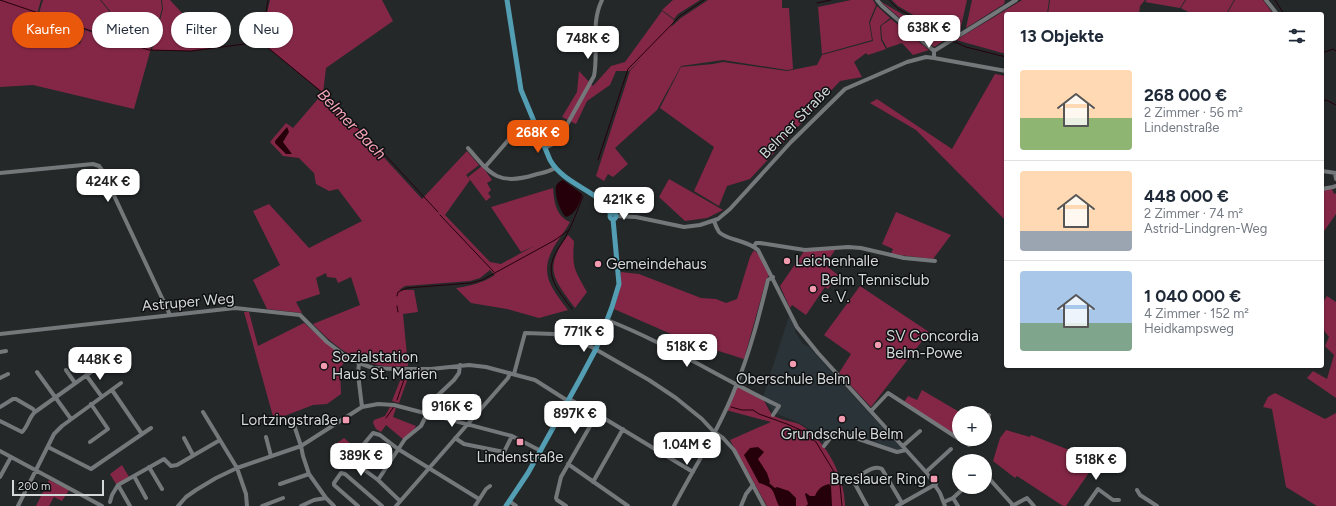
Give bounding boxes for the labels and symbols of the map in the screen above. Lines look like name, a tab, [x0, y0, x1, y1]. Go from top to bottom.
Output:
pin: 638K €	[896, 15, 962, 49]
pin: 748K €	[555, 26, 621, 60]
street label: Belmer Straße	[756, 82, 834, 162]
water label: Belmer Bach	[314, 85, 390, 163]
pin: 268K €	[505, 120, 571, 154]
pin: 424K €	[75, 169, 141, 203]
pin: 421K €	[591, 187, 657, 221]
place label: Leichenhalle	[795, 252, 878, 270]
place label: Gemeindehaus	[606, 255, 707, 273]
marker: Leichenhalle	[782, 256, 792, 266]
marker: Gemeindehaus	[593, 259, 603, 269]
place label: Belm Tennisclub e. V.	[821, 271, 930, 306]
marker: Belm Tennisclub e. V.	[808, 284, 818, 294]
street label: Astruper Weg	[141, 289, 235, 315]
pin: 771K €	[551, 319, 617, 353]
place label: SV Concordia Belm-Powe	[886, 327, 979, 362]
pin: 518K €	[654, 334, 720, 368]
marker: SV Concordia Belm-Powe	[873, 340, 883, 350]
pin: 448K €	[67, 347, 133, 381]
place label: Sozialstation Haus St. Marien	[332, 348, 437, 383]
marker: Oberschule Belm	[788, 359, 798, 369]
marker: Sozialstation Haus St. Marien	[319, 361, 329, 371]
place label: Oberschule Belm	[736, 370, 850, 388]
pin: 916K €	[419, 394, 485, 428]
pin: 897K €	[542, 401, 608, 435]
place label: Lortzingstraße	[241, 411, 338, 429]
marker: Grundschule Belm	[837, 414, 847, 424]
marker: Lortzingstraße	[341, 415, 351, 425]
place label: Grundschule Belm	[781, 425, 903, 443]
pin: 1.04M €	[650, 432, 724, 466]
marker: Lindenstraße	[515, 437, 525, 447]
pin: 389K €	[328, 443, 394, 477]
pin: 518K €	[1063, 447, 1129, 481]
place label: Lindenstraße	[476, 448, 564, 466]
place label: Breslauer Ring	[830, 470, 926, 488]
marker: Breslauer Ring	[929, 474, 939, 484]
scale bar	[12, 478, 104, 497]

